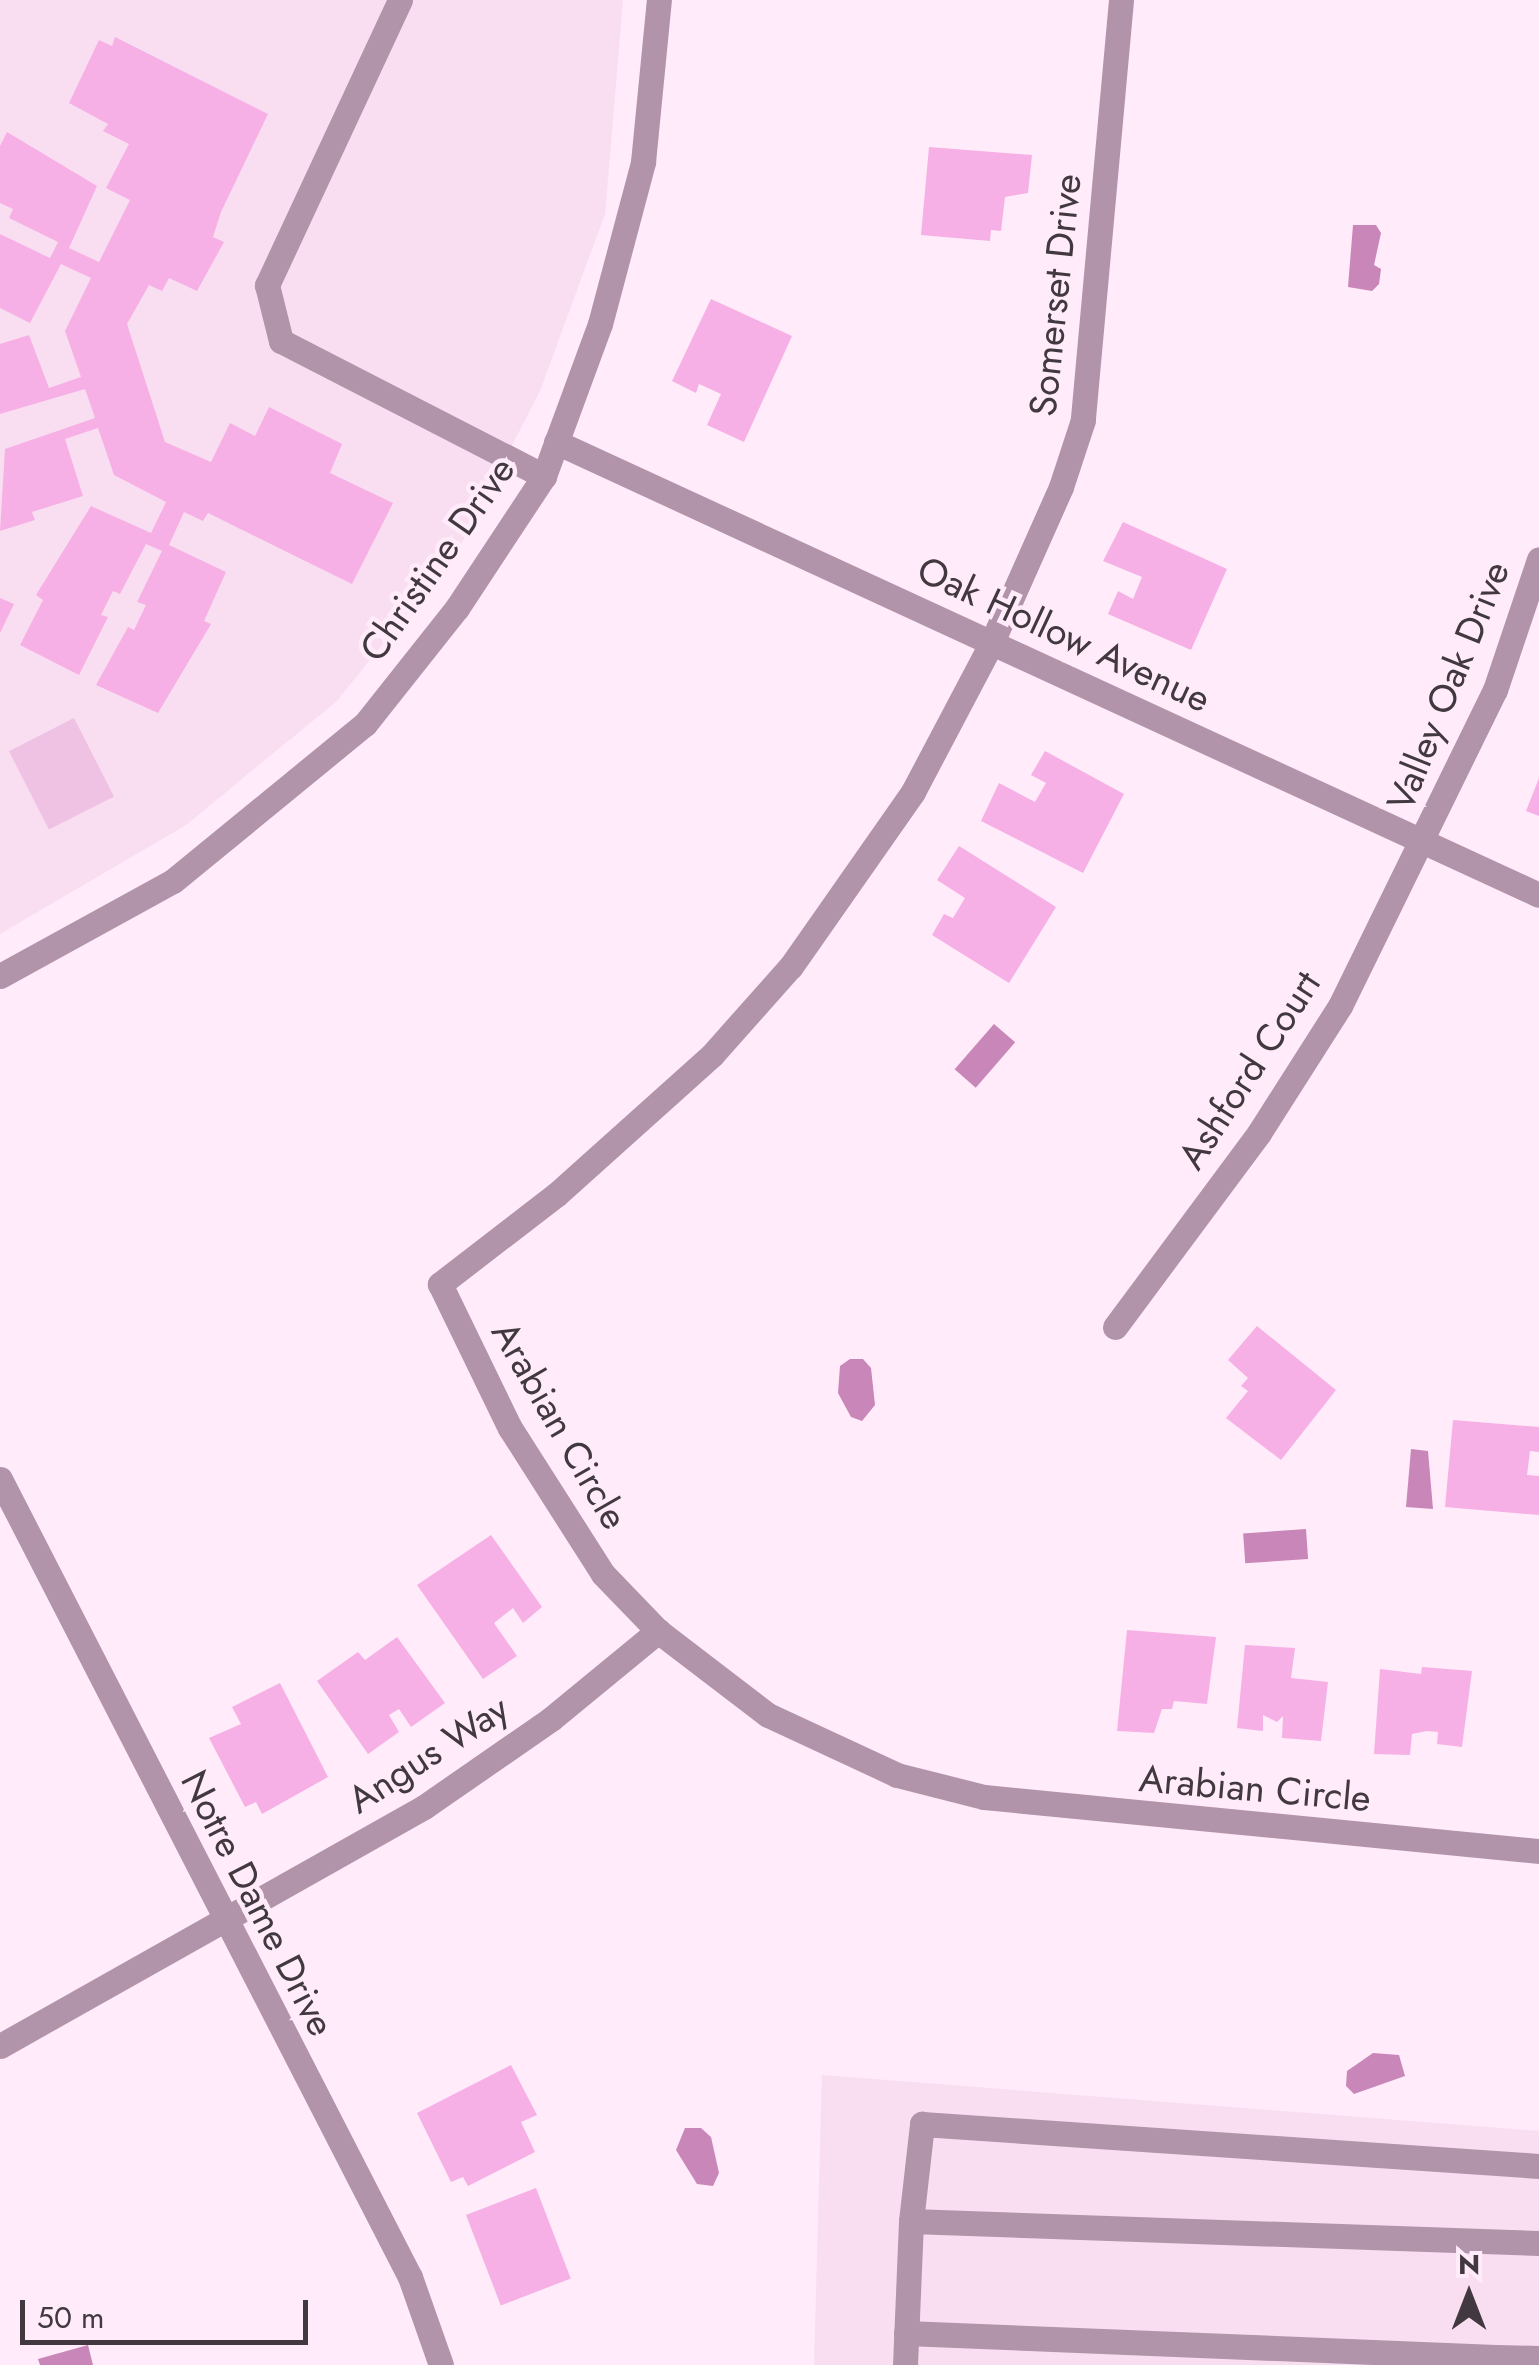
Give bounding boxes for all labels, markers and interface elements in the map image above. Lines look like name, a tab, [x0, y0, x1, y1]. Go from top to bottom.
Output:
street label: Somerset Drive	[1020, 171, 1090, 419]
street label: Christine Drive	[350, 448, 524, 670]
street label: Oak Hollow Avenue	[910, 546, 1218, 722]
street label: Valley Oak Drive	[1377, 555, 1519, 817]
street label: Ashford Court	[1168, 962, 1330, 1178]
street label: Arabian Circle	[482, 1313, 638, 1537]
street label: Angus Way	[339, 1685, 517, 1823]
street label: Arabian Circle	[1137, 1755, 1373, 1821]
street label: Notre Dame Drive	[171, 1763, 345, 2043]
text: N	[1458, 2244, 1480, 2285]
north arrow	[1419, 2245, 1519, 2345]
scale bar	[25, 2280, 312, 2342]
text: 50 m	[37, 2296, 104, 2339]

